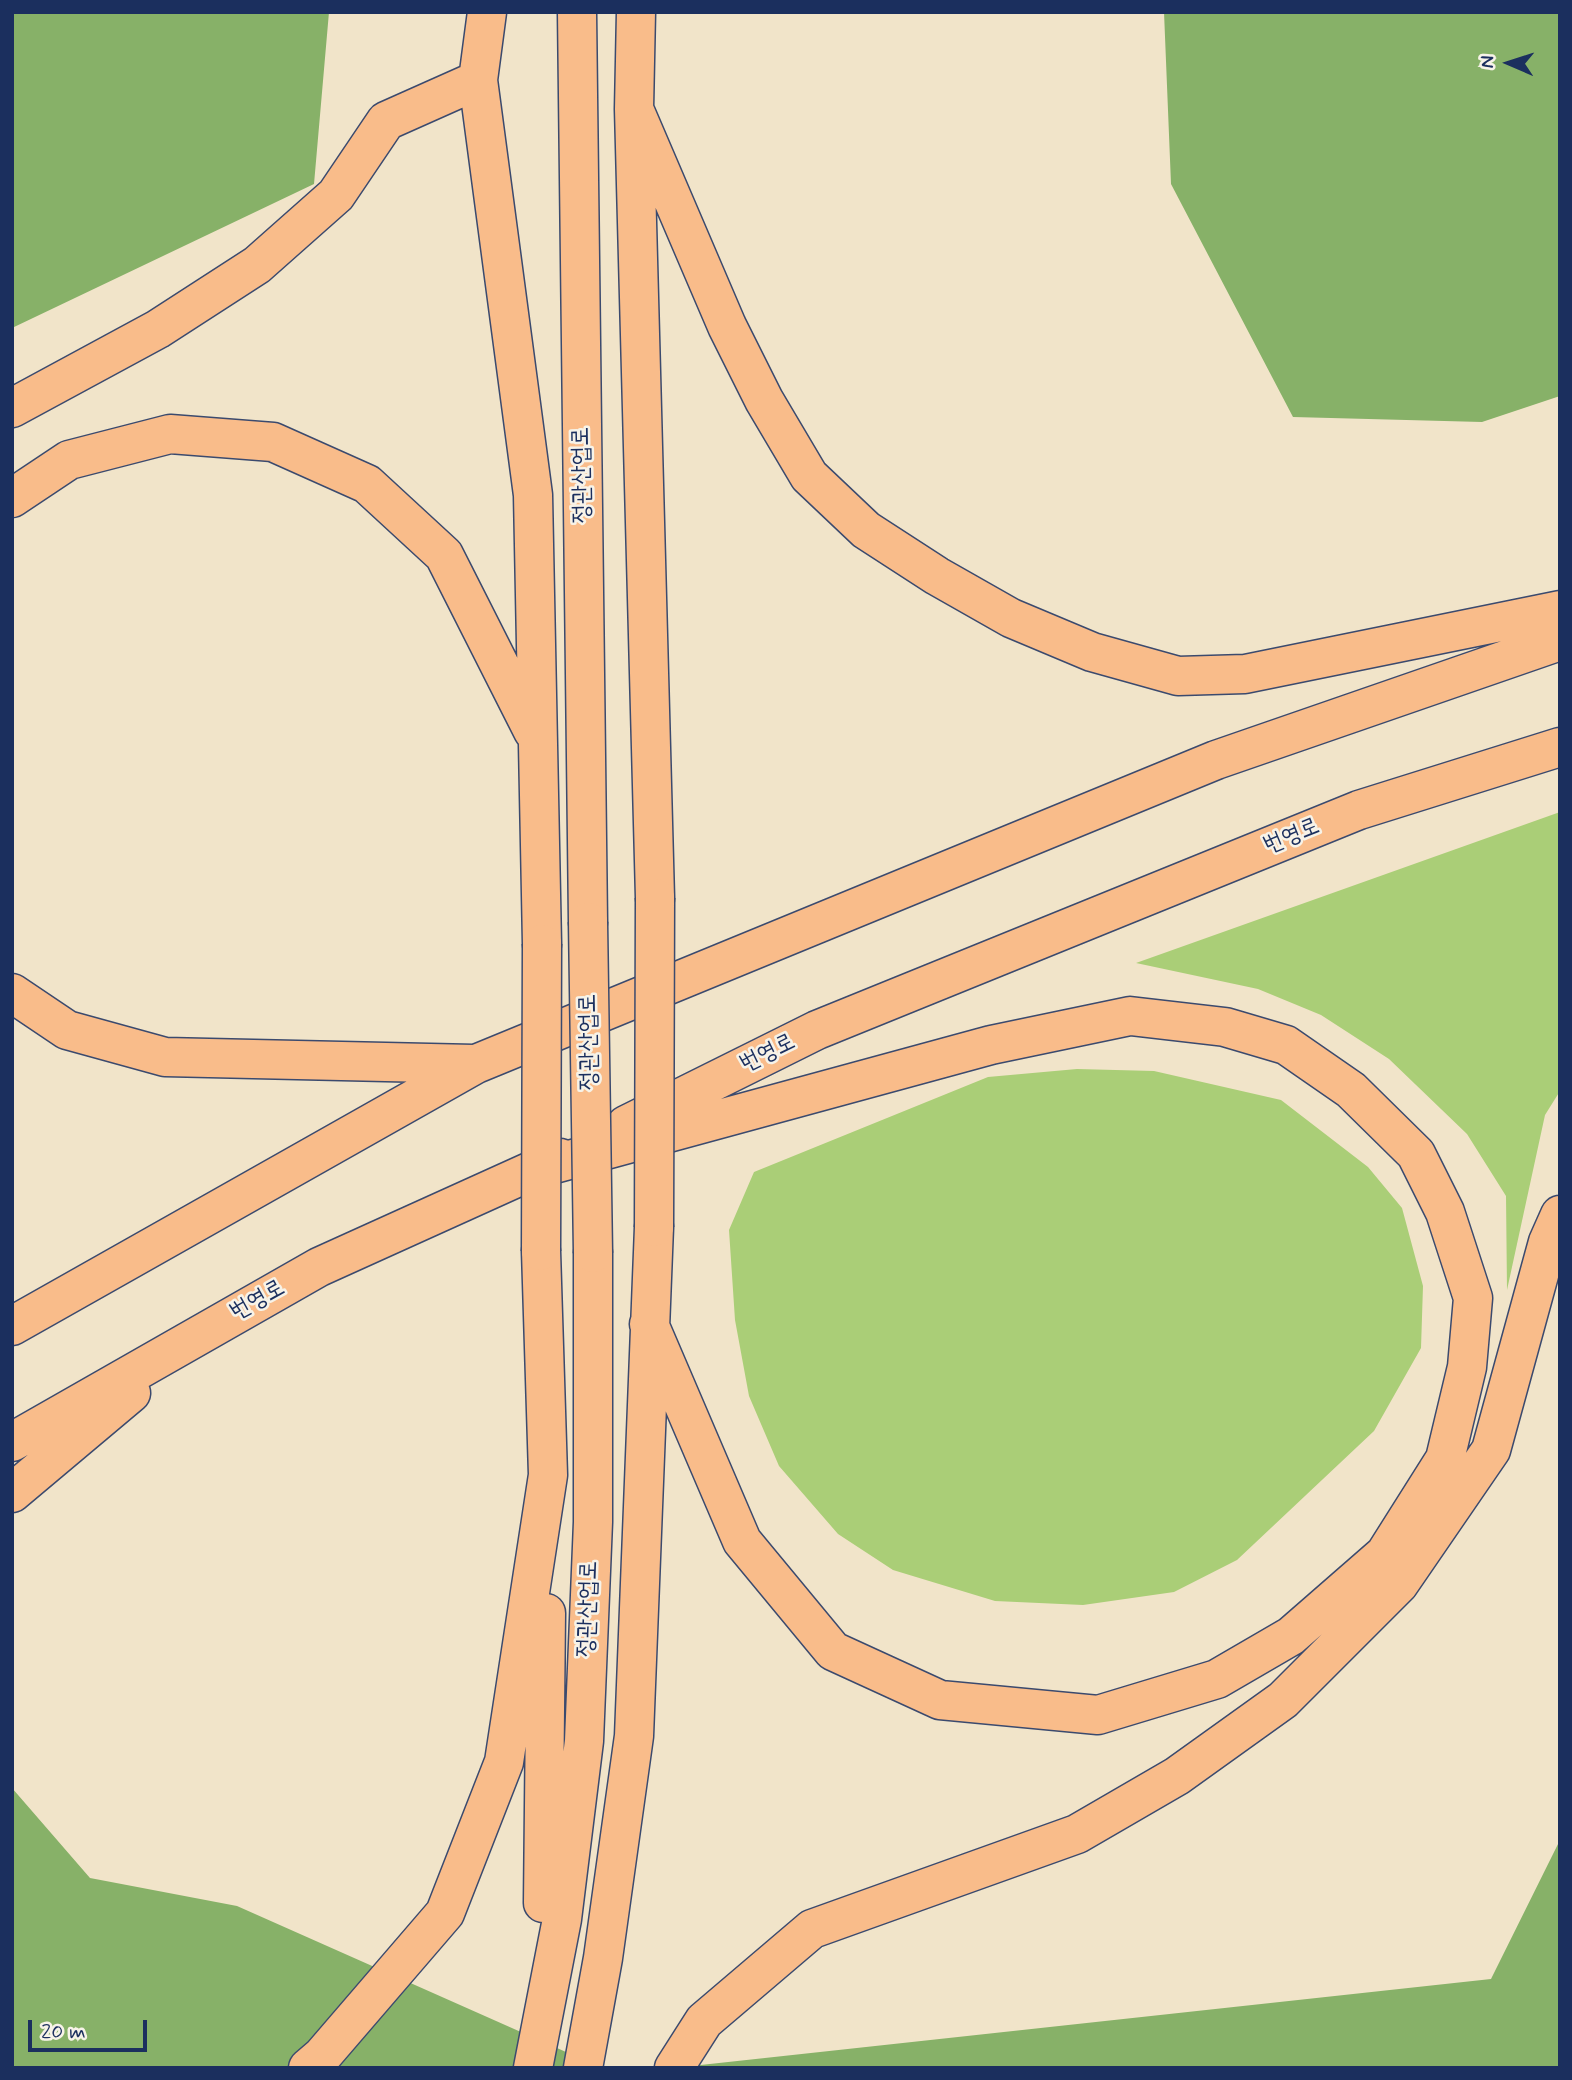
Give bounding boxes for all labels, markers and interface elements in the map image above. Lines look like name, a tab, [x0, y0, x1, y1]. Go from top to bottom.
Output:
north arrow	[1474, 28, 1544, 98]
text: N	[1475, 55, 1500, 69]
street label: 정관산업로	[568, 426, 598, 524]
street label: 번영로	[1260, 813, 1324, 861]
street label: 정관산업로	[575, 993, 605, 1091]
street label: 번영로	[736, 1028, 800, 1080]
street label: 번영로	[226, 1274, 290, 1328]
street label: 정관산업로	[573, 1560, 605, 1658]
scale bar	[32, 2007, 150, 2050]
text: 20 m	[41, 2018, 86, 2046]

